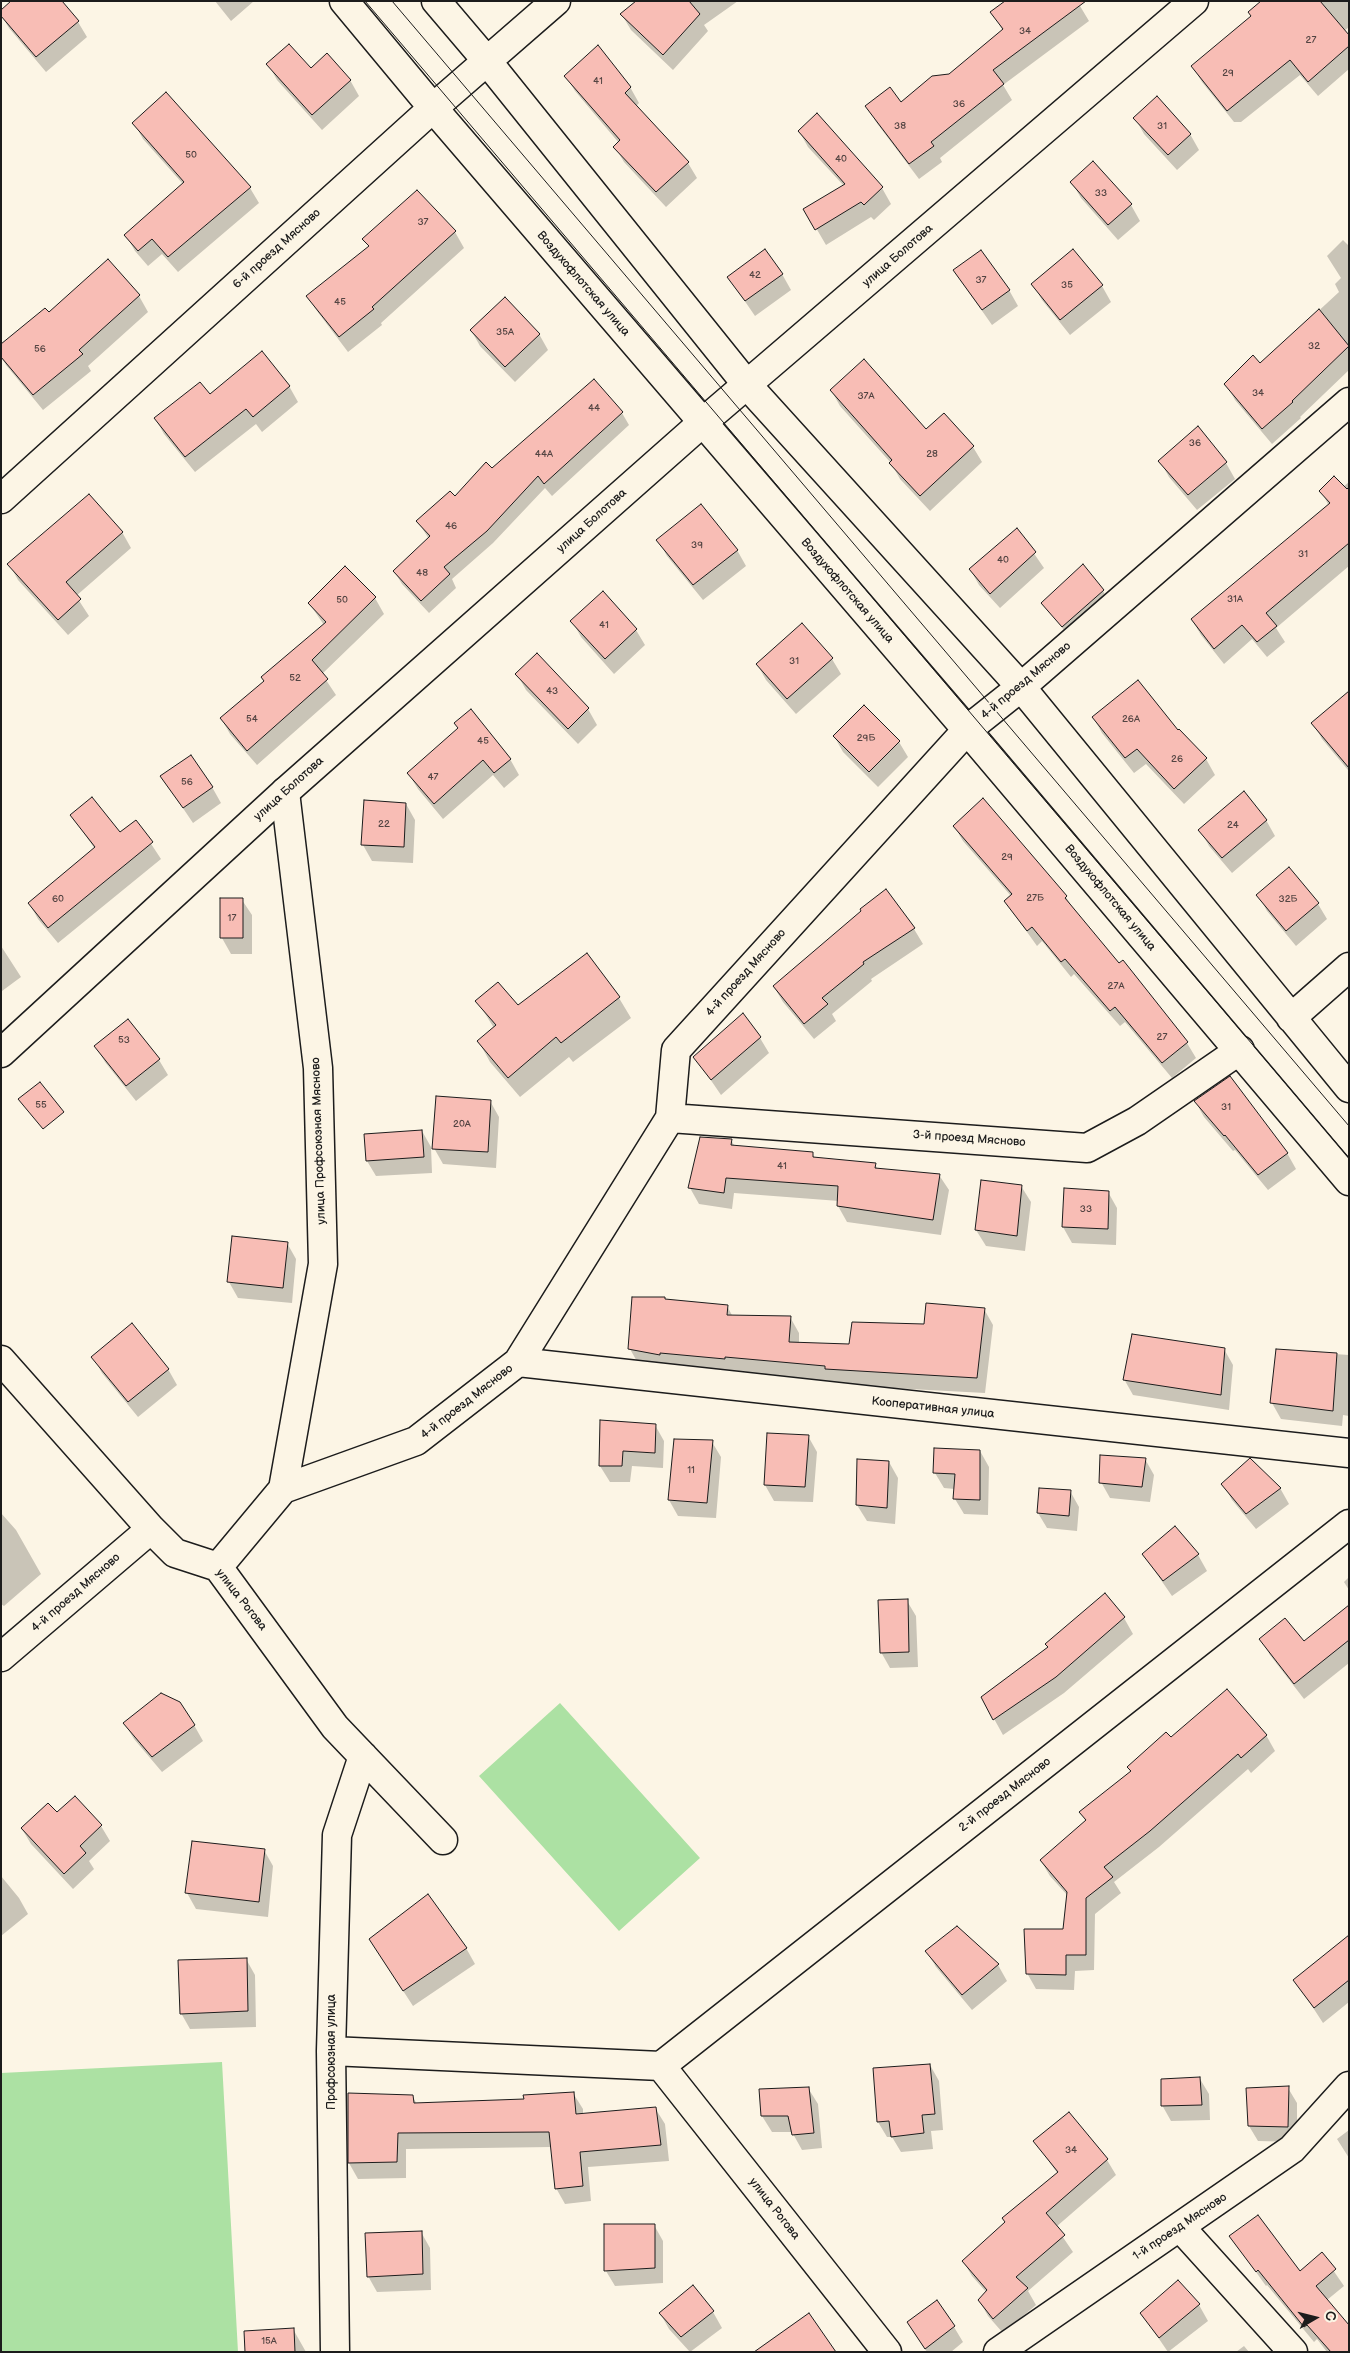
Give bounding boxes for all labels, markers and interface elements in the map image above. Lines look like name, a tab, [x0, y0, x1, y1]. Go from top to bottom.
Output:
house number: 34	[1019, 25, 1031, 37]
house number: 27	[1306, 34, 1316, 46]
house number: 29	[1222, 67, 1234, 79]
house number: 41	[593, 75, 603, 87]
house number: 36	[953, 98, 965, 110]
house number: 38	[894, 120, 906, 132]
house number: 31	[1157, 120, 1167, 132]
house number: 50	[185, 149, 197, 161]
house number: 40	[835, 153, 847, 165]
house number: 33	[1095, 187, 1107, 199]
street label: 6-й проезд Мясново	[230, 206, 324, 292]
house number: 37	[417, 216, 429, 228]
street label: улица Болотова	[860, 221, 936, 291]
street label: Воздухофлотская улица	[534, 229, 632, 339]
house number: 42	[749, 269, 761, 281]
house number: 37	[975, 274, 987, 286]
house number: 35	[1061, 279, 1073, 291]
house number: 45	[334, 296, 346, 308]
house number: 35А	[496, 326, 514, 338]
house number: 32	[1308, 340, 1320, 352]
house number: 56	[34, 343, 46, 355]
house number: 34	[1252, 387, 1264, 399]
house number: 37А	[857, 390, 875, 402]
house number: 44	[588, 402, 600, 414]
house number: 36	[1189, 437, 1201, 449]
house number: 44А	[535, 448, 553, 460]
house number: 28	[926, 448, 938, 460]
street label: улица Болотова	[554, 486, 630, 556]
house number: 46	[445, 520, 457, 532]
street label: Воздухофлотская улица	[798, 536, 896, 646]
house number: 39	[691, 539, 703, 551]
house number: 31	[1298, 548, 1308, 560]
house number: 40	[997, 554, 1009, 566]
house number: 48	[416, 567, 428, 579]
house number: 31А	[1227, 593, 1243, 605]
house number: 50	[336, 594, 348, 606]
house number: 41	[599, 619, 609, 631]
street label: 4-й проезд Мясново	[978, 639, 1074, 723]
house number: 31	[789, 655, 799, 667]
house number: 52	[289, 672, 301, 684]
house number: 43	[546, 685, 558, 697]
house number: 54	[246, 713, 258, 725]
house number: 26А	[1122, 713, 1140, 725]
house number: 29Б	[857, 732, 875, 744]
house number: 45	[477, 735, 489, 747]
house number: 26	[1171, 753, 1183, 765]
street label: улица Болотова	[251, 754, 327, 824]
house number: 47	[427, 771, 439, 783]
house number: 56	[181, 776, 193, 788]
house number: 22	[378, 818, 390, 830]
house number: 24	[1227, 819, 1239, 831]
street label: Воздухофлотская улица	[1061, 842, 1159, 954]
house number: 29	[1001, 851, 1013, 863]
house number: 27Б	[1026, 892, 1044, 904]
house number: 60	[52, 893, 64, 905]
house number: 32Б	[1279, 893, 1297, 905]
house number: 17	[228, 912, 236, 924]
street label: 4-й проезд Мясново	[703, 926, 789, 1020]
house number: 27А	[1108, 980, 1124, 992]
house number: 27	[1157, 1031, 1167, 1043]
house number: 53	[118, 1034, 130, 1046]
street label: улица Профсоюзная Мясново	[309, 1057, 329, 1225]
house number: 55	[35, 1099, 47, 1111]
house number: 31	[1221, 1101, 1231, 1113]
house number: 20А	[453, 1118, 471, 1130]
street label: 3-й проезд Мясново	[912, 1128, 1026, 1150]
house number: 41	[777, 1160, 787, 1172]
house number: 33	[1080, 1203, 1092, 1215]
street label: 4-й проезд Мясново	[418, 1362, 516, 1442]
street label: Кооперативная улица	[871, 1394, 995, 1422]
house number: 11	[687, 1464, 695, 1476]
street label: 4-й проезд Мясново	[29, 1551, 123, 1635]
street label: улица Рогова	[212, 1566, 270, 1634]
street label: 2-й проезд Мясново	[956, 1755, 1054, 1835]
street label: Профсоюзная улица	[325, 1994, 339, 2110]
house number: 34	[1065, 2144, 1077, 2156]
street label: улица Рогова	[745, 2175, 803, 2243]
street label: 1-й проезд Мясново	[1130, 2190, 1230, 2264]
north arrow	[1290, 2293, 1340, 2343]
text: С	[1321, 2310, 1339, 2322]
house number: 15А	[261, 2335, 277, 2347]

